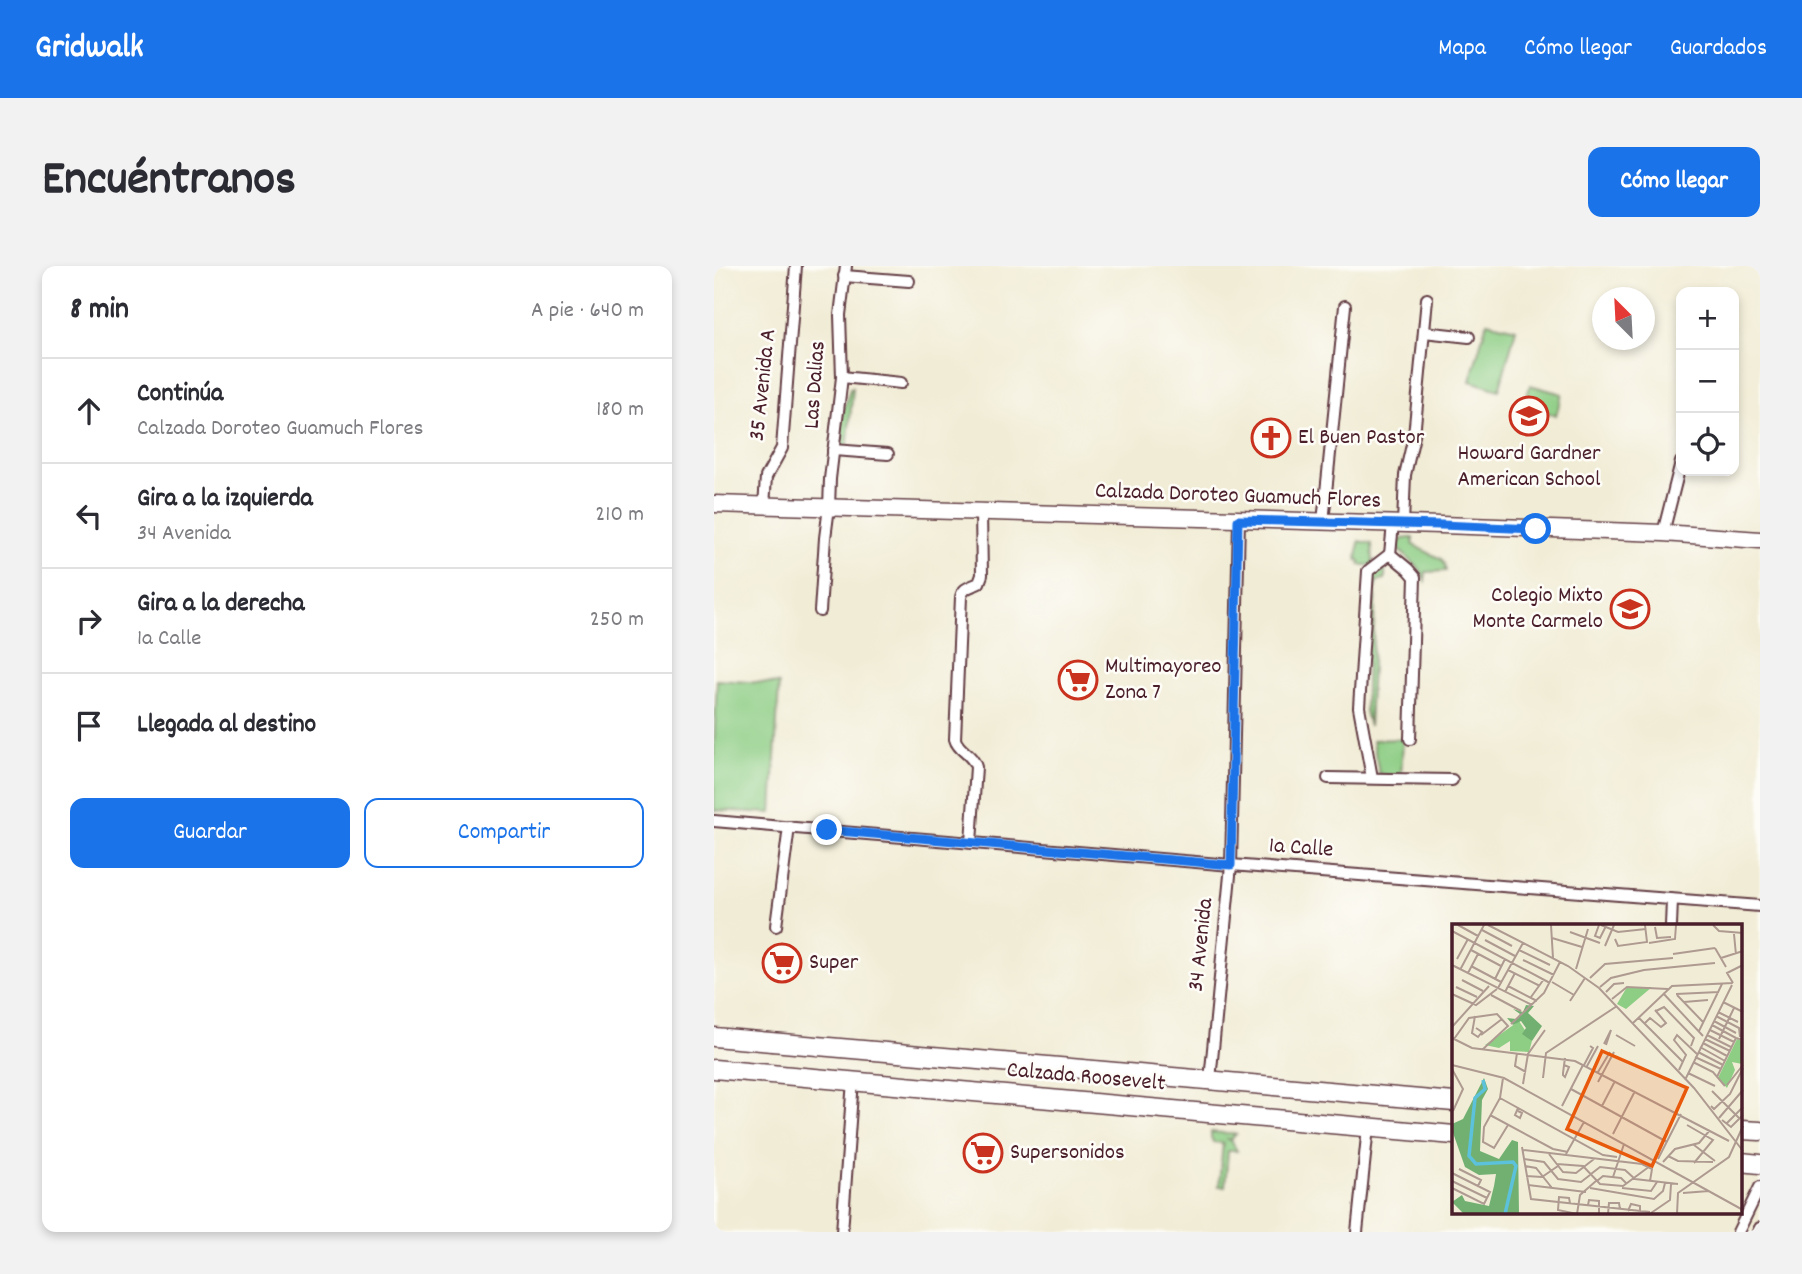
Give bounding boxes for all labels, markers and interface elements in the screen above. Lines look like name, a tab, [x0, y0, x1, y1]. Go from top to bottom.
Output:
text: Gridwalk	[35, 26, 144, 73]
text: Mapa	[1438, 32, 1486, 66]
text: Cómo llegar	[1524, 32, 1632, 66]
text: Guardados	[1670, 32, 1767, 66]
text: Encuéntranos	[42, 147, 296, 217]
button: Cómo llegar	[1588, 147, 1760, 217]
north arrow	[1592, 287, 1655, 350]
map controls	[1676, 287, 1739, 476]
button: +	[1676, 287, 1739, 350]
text: 8 min	[70, 290, 129, 333]
text: A pie · 640 m	[531, 295, 644, 328]
street label: 35 Avenida A	[742, 327, 786, 443]
street label: Las Dalias	[796, 340, 836, 430]
button: −	[1676, 350, 1739, 413]
text: Continúa	[137, 376, 223, 413]
icon: ahead	[70, 392, 108, 430]
text: 180 m	[596, 394, 644, 427]
school or university icon: Howard Gardner American School	[1508, 395, 1550, 437]
text: Calzada Doroteo Guamuch Flores	[137, 413, 423, 446]
button: locate	[1676, 413, 1739, 476]
church icon: El Buen Pastor	[1250, 417, 1292, 459]
place label: El Buen Pastor	[1298, 422, 1425, 455]
place label: Howard Gardner American School	[1457, 438, 1601, 497]
street label: Calzada Doroteo Guamuch Flores	[1094, 476, 1382, 518]
text: Gira a la izquierda	[137, 481, 313, 518]
icon: left	[70, 497, 108, 535]
text: 210 m	[595, 499, 644, 532]
route start	[1520, 513, 1551, 544]
text: 34 Avenida	[137, 518, 231, 551]
place label: Colegio Mixto Monte Carmelo	[1472, 580, 1603, 639]
text: Gira a la derecha	[137, 586, 304, 623]
school or university icon: Colegio Mixto Monte Carmelo	[1609, 588, 1651, 630]
icon: right	[70, 602, 108, 640]
text: 250 m	[590, 604, 644, 637]
text: 1a Calle	[137, 623, 201, 656]
place label: Multimayoreo Zona 7	[1105, 651, 1222, 710]
supermarket icon: Multimayoreo Zona 7	[1057, 659, 1099, 701]
icon: arrive	[70, 707, 108, 745]
text: Llegada al destino	[137, 707, 316, 744]
button: Guardar	[70, 798, 350, 868]
button: Compartir	[364, 798, 644, 868]
route end	[811, 814, 842, 845]
street label: 1a Calle	[1268, 830, 1334, 868]
street label: 34 Avenida	[1181, 895, 1223, 993]
inset map	[1452, 924, 1742, 1214]
supermarket icon: Super	[761, 942, 803, 984]
place label: Super	[809, 947, 859, 980]
street label: Calzada Roosevelt	[1005, 1055, 1167, 1101]
supermarket icon: Supersonidos	[962, 1132, 1004, 1174]
place label: Supersonidos	[1010, 1137, 1125, 1170]

